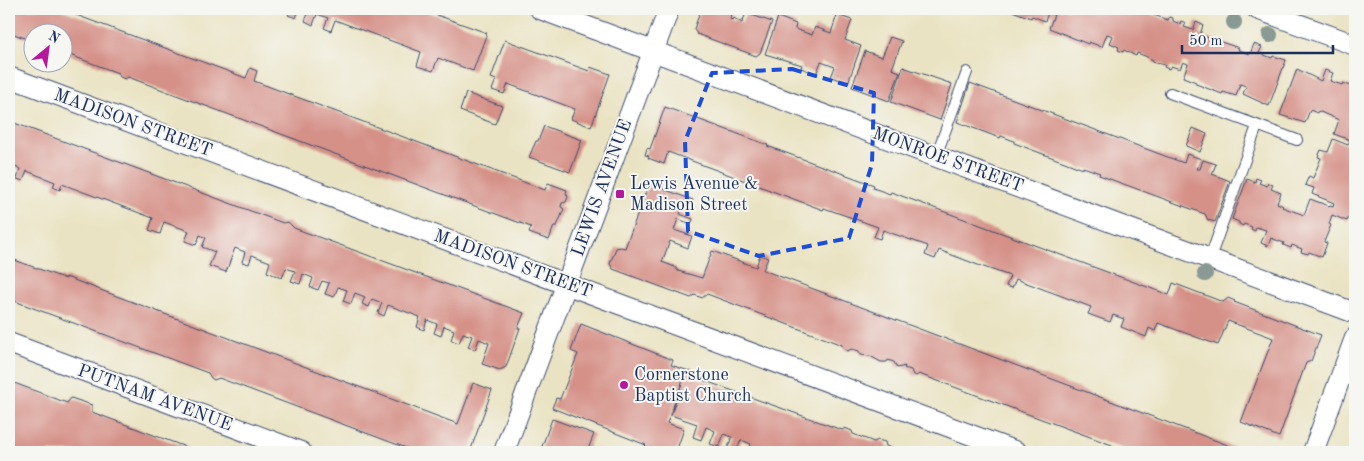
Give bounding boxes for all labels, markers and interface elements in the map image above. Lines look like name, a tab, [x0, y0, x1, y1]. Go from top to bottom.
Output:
north arrow	[22, 22, 72, 72]
scale bar	[1182, 22, 1333, 54]
text: N	[46, 29, 62, 46]
text: 50 m	[1189, 34, 1223, 49]
street label: MADISON STREET	[51, 86, 215, 160]
street label: LEWIS AVENUE	[569, 117, 635, 259]
street label: MONROE STREET	[870, 124, 1026, 196]
place label: Lewis Avenue & Madison Street	[630, 175, 758, 214]
marker: Lewis Avenue & Madison Street	[614, 188, 626, 200]
street label: MADISON STREET	[431, 227, 595, 301]
street label: PUTNAM AVENUE	[75, 362, 235, 434]
place label: Cornerstone Baptist Church	[634, 366, 752, 405]
marker: Cornerstone Baptist Church	[618, 379, 630, 391]

